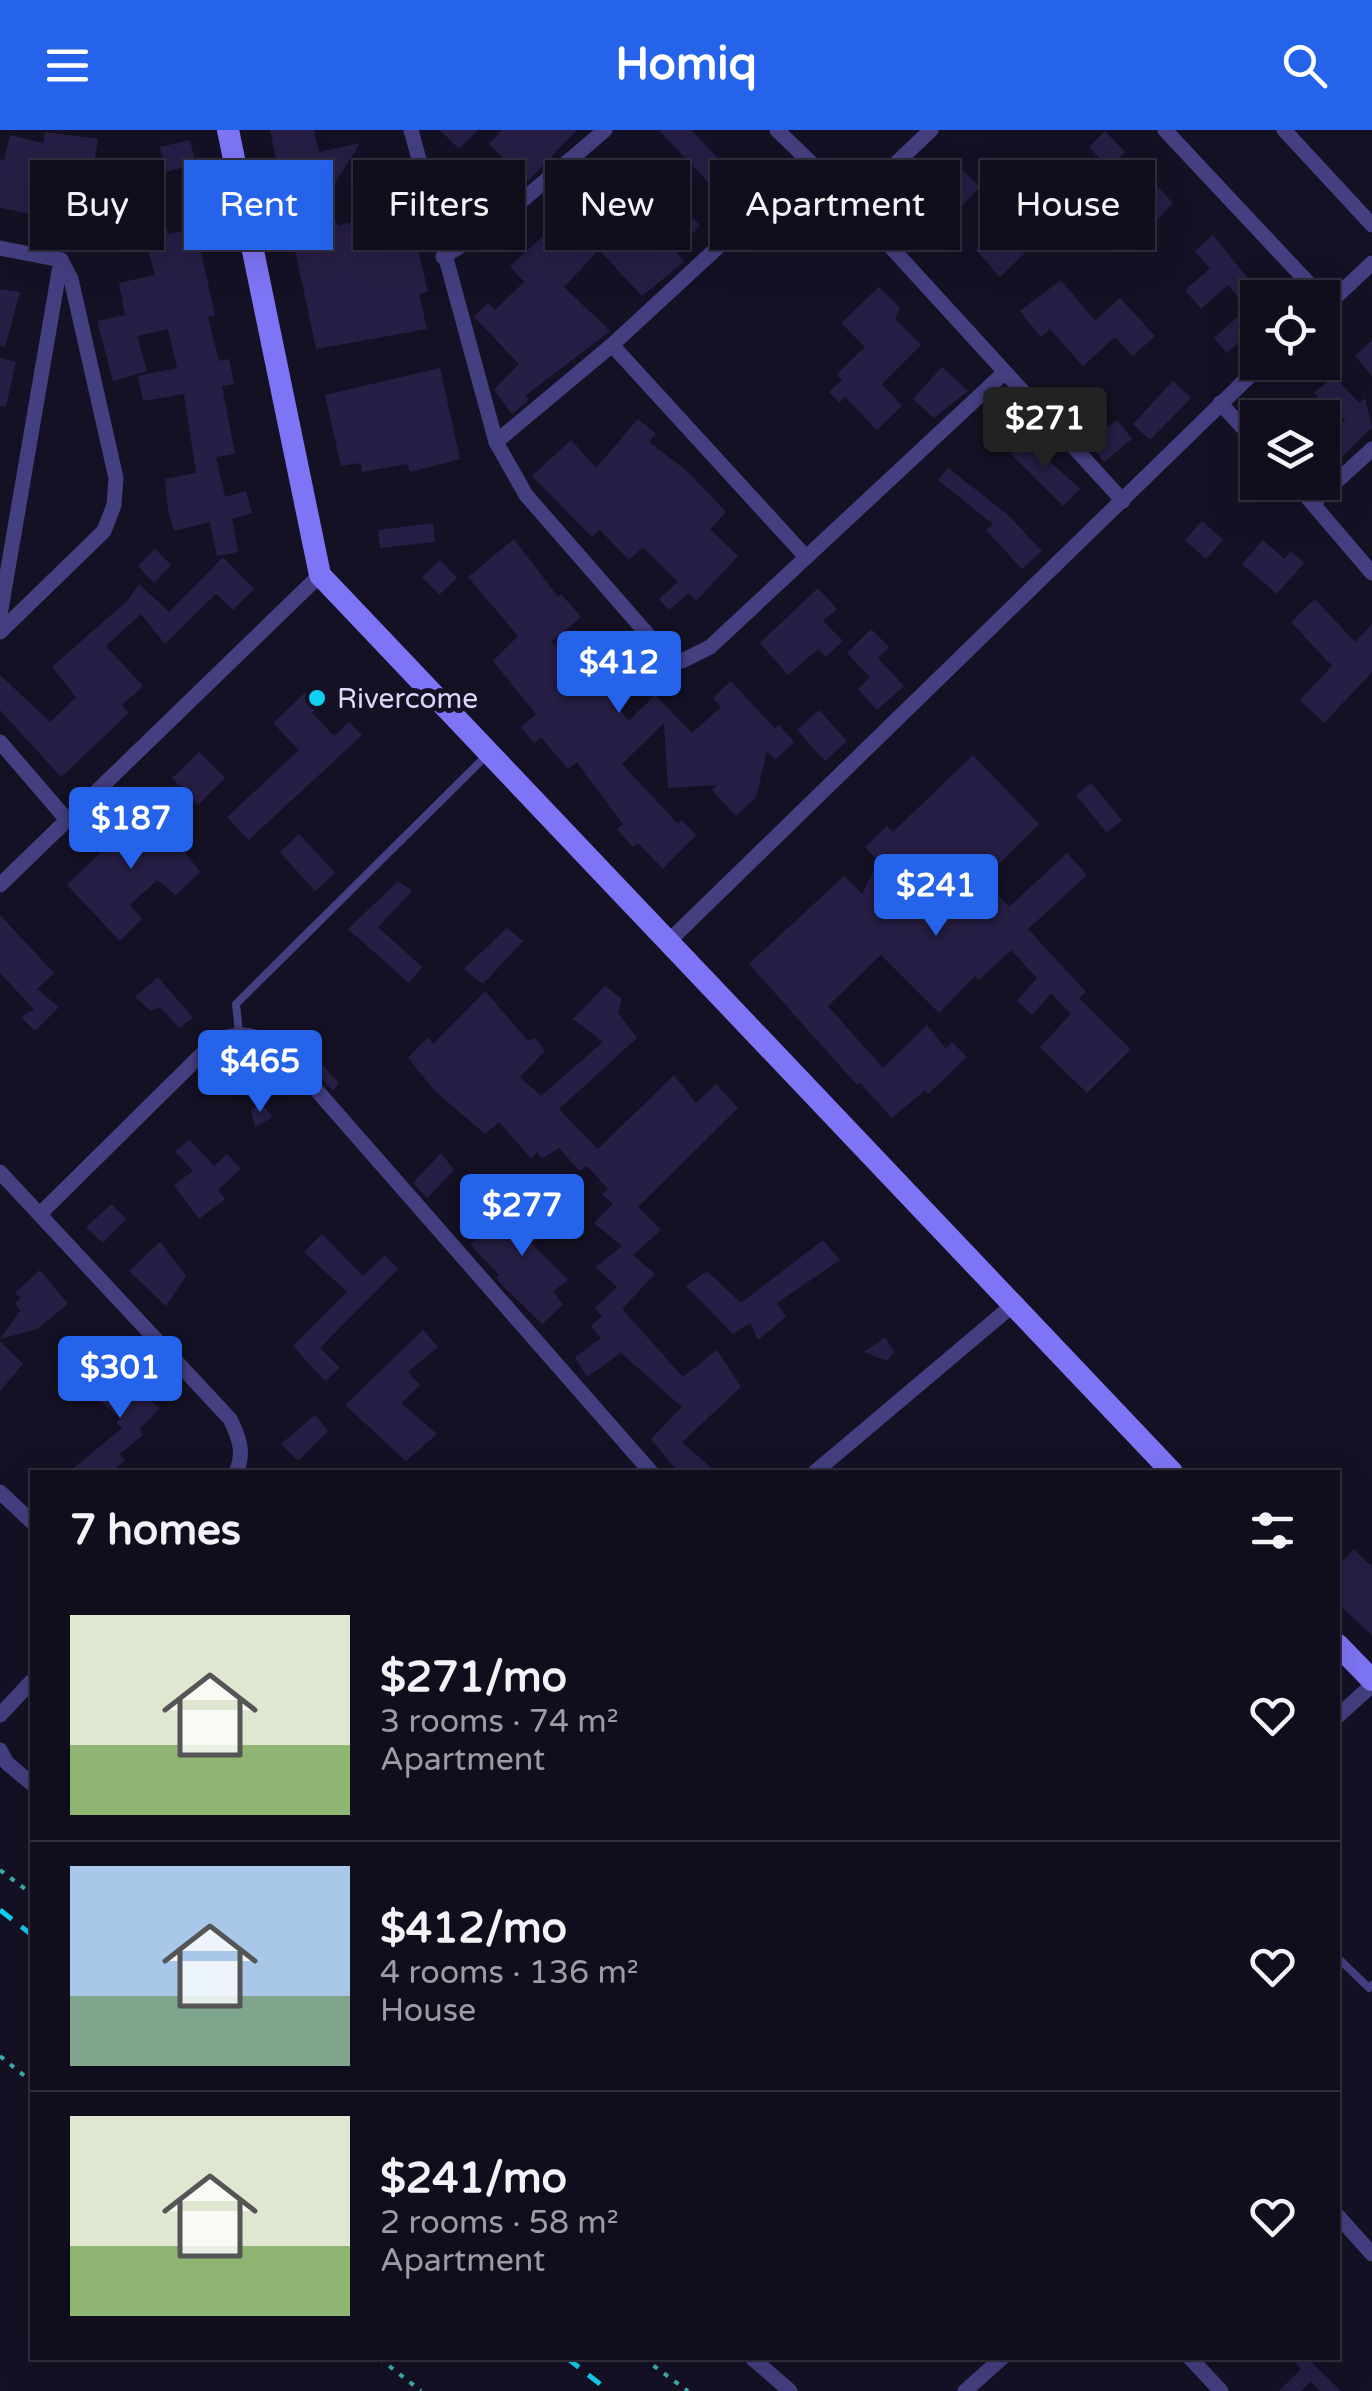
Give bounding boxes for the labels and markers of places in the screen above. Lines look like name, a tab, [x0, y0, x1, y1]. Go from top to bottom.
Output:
pin: $271	[986, 387, 1104, 472]
pin: $412	[560, 631, 678, 716]
place label: Rivercome	[337, 682, 478, 716]
marker: Rivercome	[306, 687, 328, 709]
pin: $187	[72, 787, 190, 872]
pin: $241	[877, 854, 995, 939]
pin: $465	[201, 1030, 319, 1115]
pin: $277	[463, 1174, 581, 1259]
pin: $301	[61, 1336, 179, 1421]

